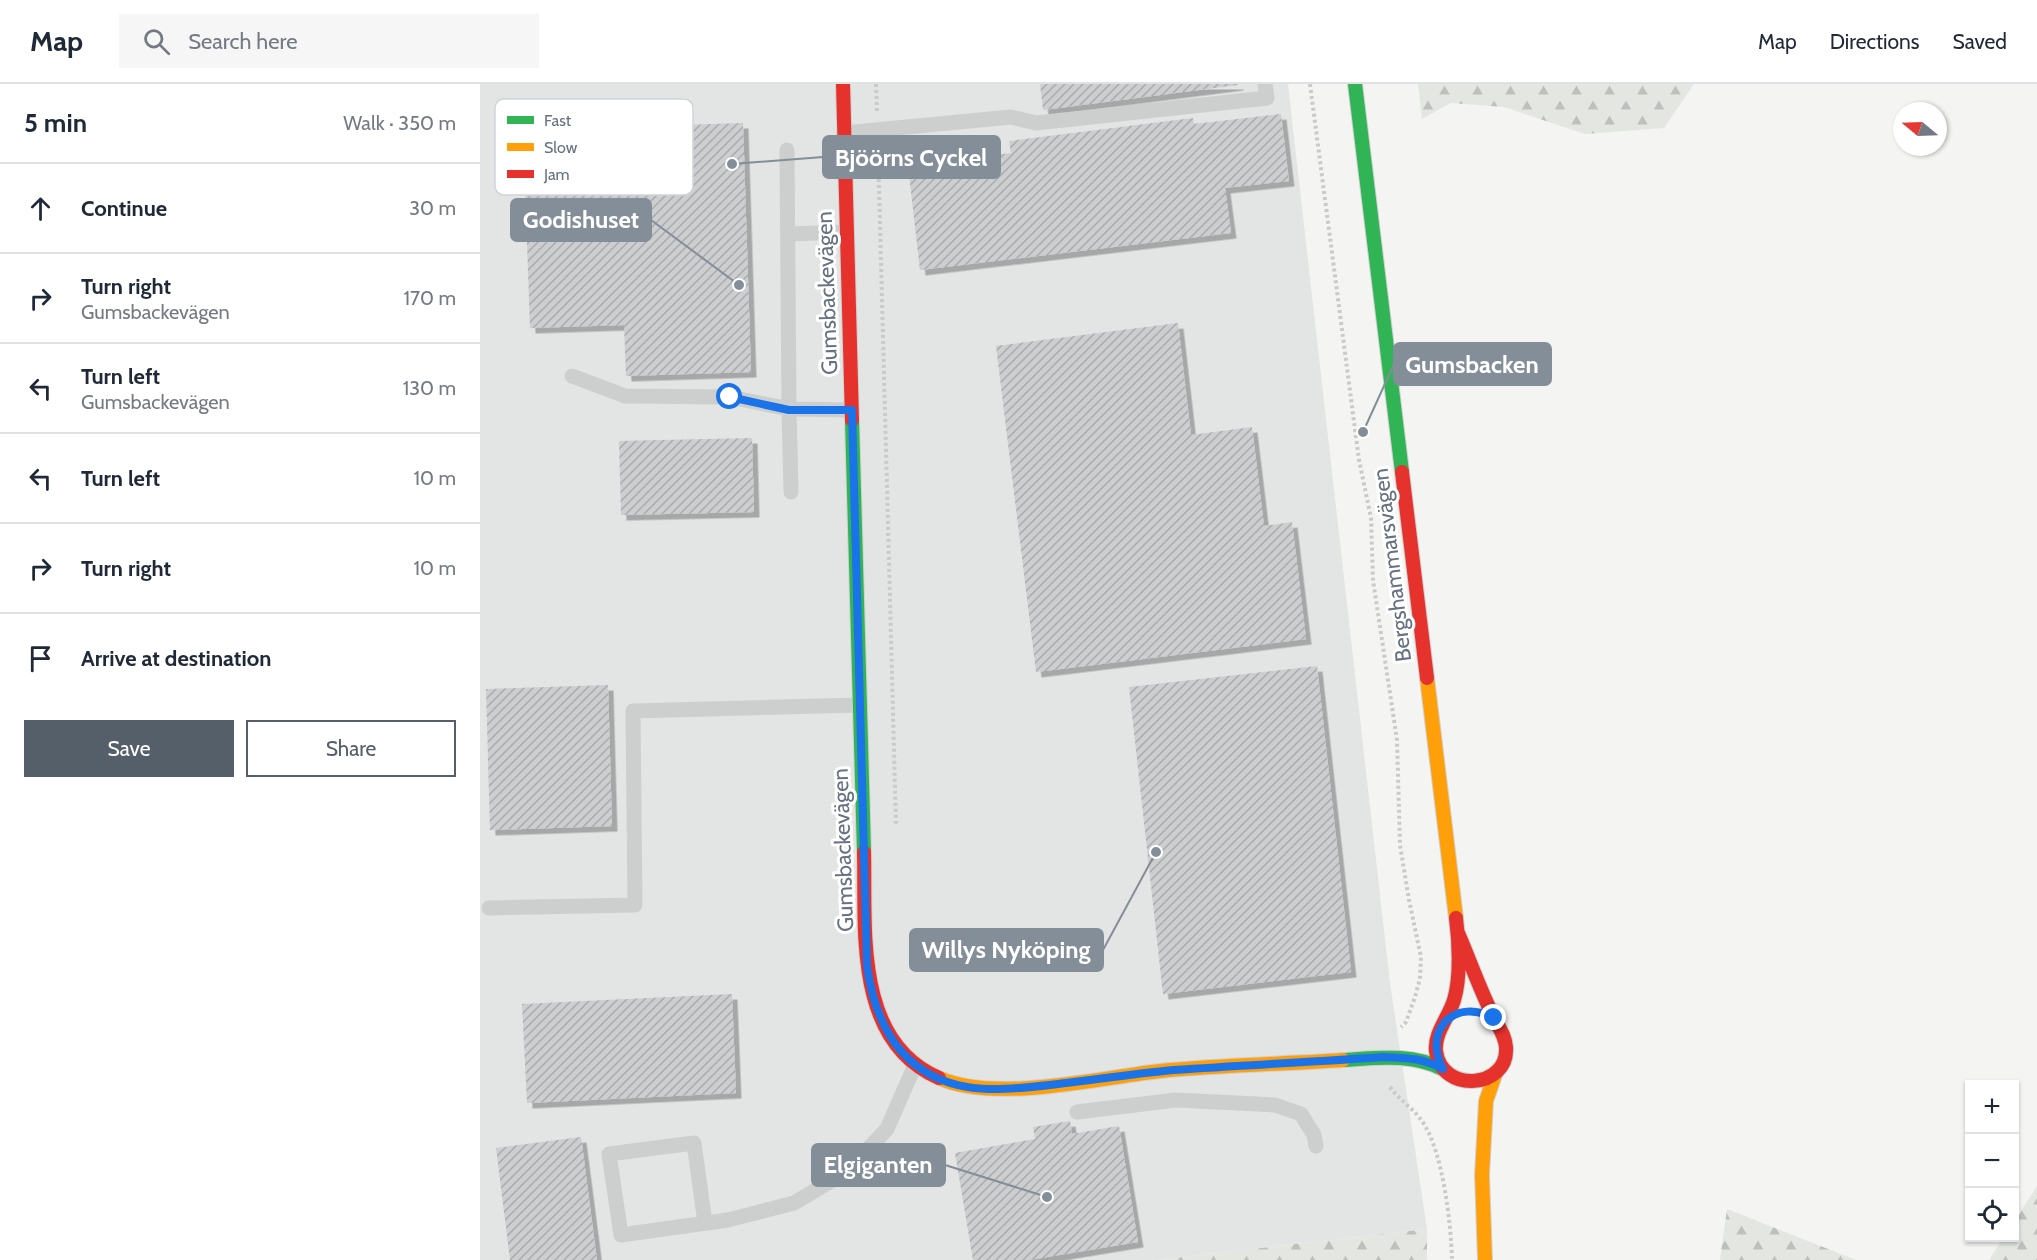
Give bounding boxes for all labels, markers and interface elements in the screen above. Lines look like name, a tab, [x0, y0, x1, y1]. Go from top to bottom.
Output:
search box	[119, 14, 539, 68]
text: Map	[30, 24, 83, 58]
icon: search	[140, 25, 173, 58]
text: Search here	[188, 28, 297, 55]
text: Map	[1758, 29, 1797, 54]
text: Directions	[1830, 29, 1919, 54]
text: Saved	[1952, 29, 2007, 54]
legend	[495, 99, 693, 195]
north arrow	[1893, 102, 1947, 156]
text: 5 min	[24, 107, 87, 139]
text: Walk · 350 m	[343, 111, 456, 135]
text: Fast	[544, 111, 572, 130]
callout: Bjöörns Cyckel	[823, 136, 1000, 178]
text: Slow	[544, 138, 578, 157]
text: Bjöörns Cyckel	[835, 143, 987, 172]
text: Jam	[543, 165, 570, 184]
icon: ahead	[24, 192, 57, 225]
text: Continue	[81, 195, 167, 222]
text: 30 m	[409, 196, 456, 220]
callout: Godishuset	[511, 199, 651, 241]
text: Godishuset	[523, 205, 639, 234]
street label: Gumsbackevägen	[811, 211, 843, 375]
text: Turn right	[81, 273, 171, 300]
icon: right	[24, 282, 57, 315]
text: 170 m	[404, 286, 456, 310]
text: Gumsbackevägen	[81, 300, 230, 324]
callout: Gumsbacken	[1394, 343, 1551, 385]
text: Gumsbacken	[1405, 350, 1539, 379]
text: Turn left	[81, 363, 160, 390]
icon: left	[24, 372, 57, 405]
text: 130 m	[403, 376, 456, 400]
route start	[716, 383, 742, 409]
text: Gumsbackevägen	[81, 390, 230, 414]
icon: left	[24, 462, 57, 495]
text: Turn left	[81, 465, 160, 492]
text: 10 m	[413, 466, 456, 490]
street label: Bergshammarsvägen	[1367, 467, 1417, 663]
icon: right	[24, 552, 57, 585]
text: Turn right	[81, 555, 171, 582]
text: 10 m	[413, 556, 456, 580]
icon: arrive	[24, 642, 57, 675]
text: Arrive at destination	[81, 645, 271, 672]
button: Save	[24, 720, 234, 777]
button: Share	[246, 720, 456, 777]
street label: Gumsbackevägen	[827, 768, 859, 932]
callout: Willys Nyköping	[910, 929, 1103, 971]
text: Willys Nyköping	[922, 935, 1090, 964]
route end	[1480, 1004, 1506, 1030]
map controls	[1965, 1080, 2019, 1242]
button: +	[1965, 1080, 2019, 1134]
button: −	[1965, 1134, 2019, 1188]
callout: Elgiganten	[812, 1144, 945, 1186]
text: Elgiganten	[823, 1150, 933, 1179]
button: locate	[1965, 1188, 2019, 1242]

